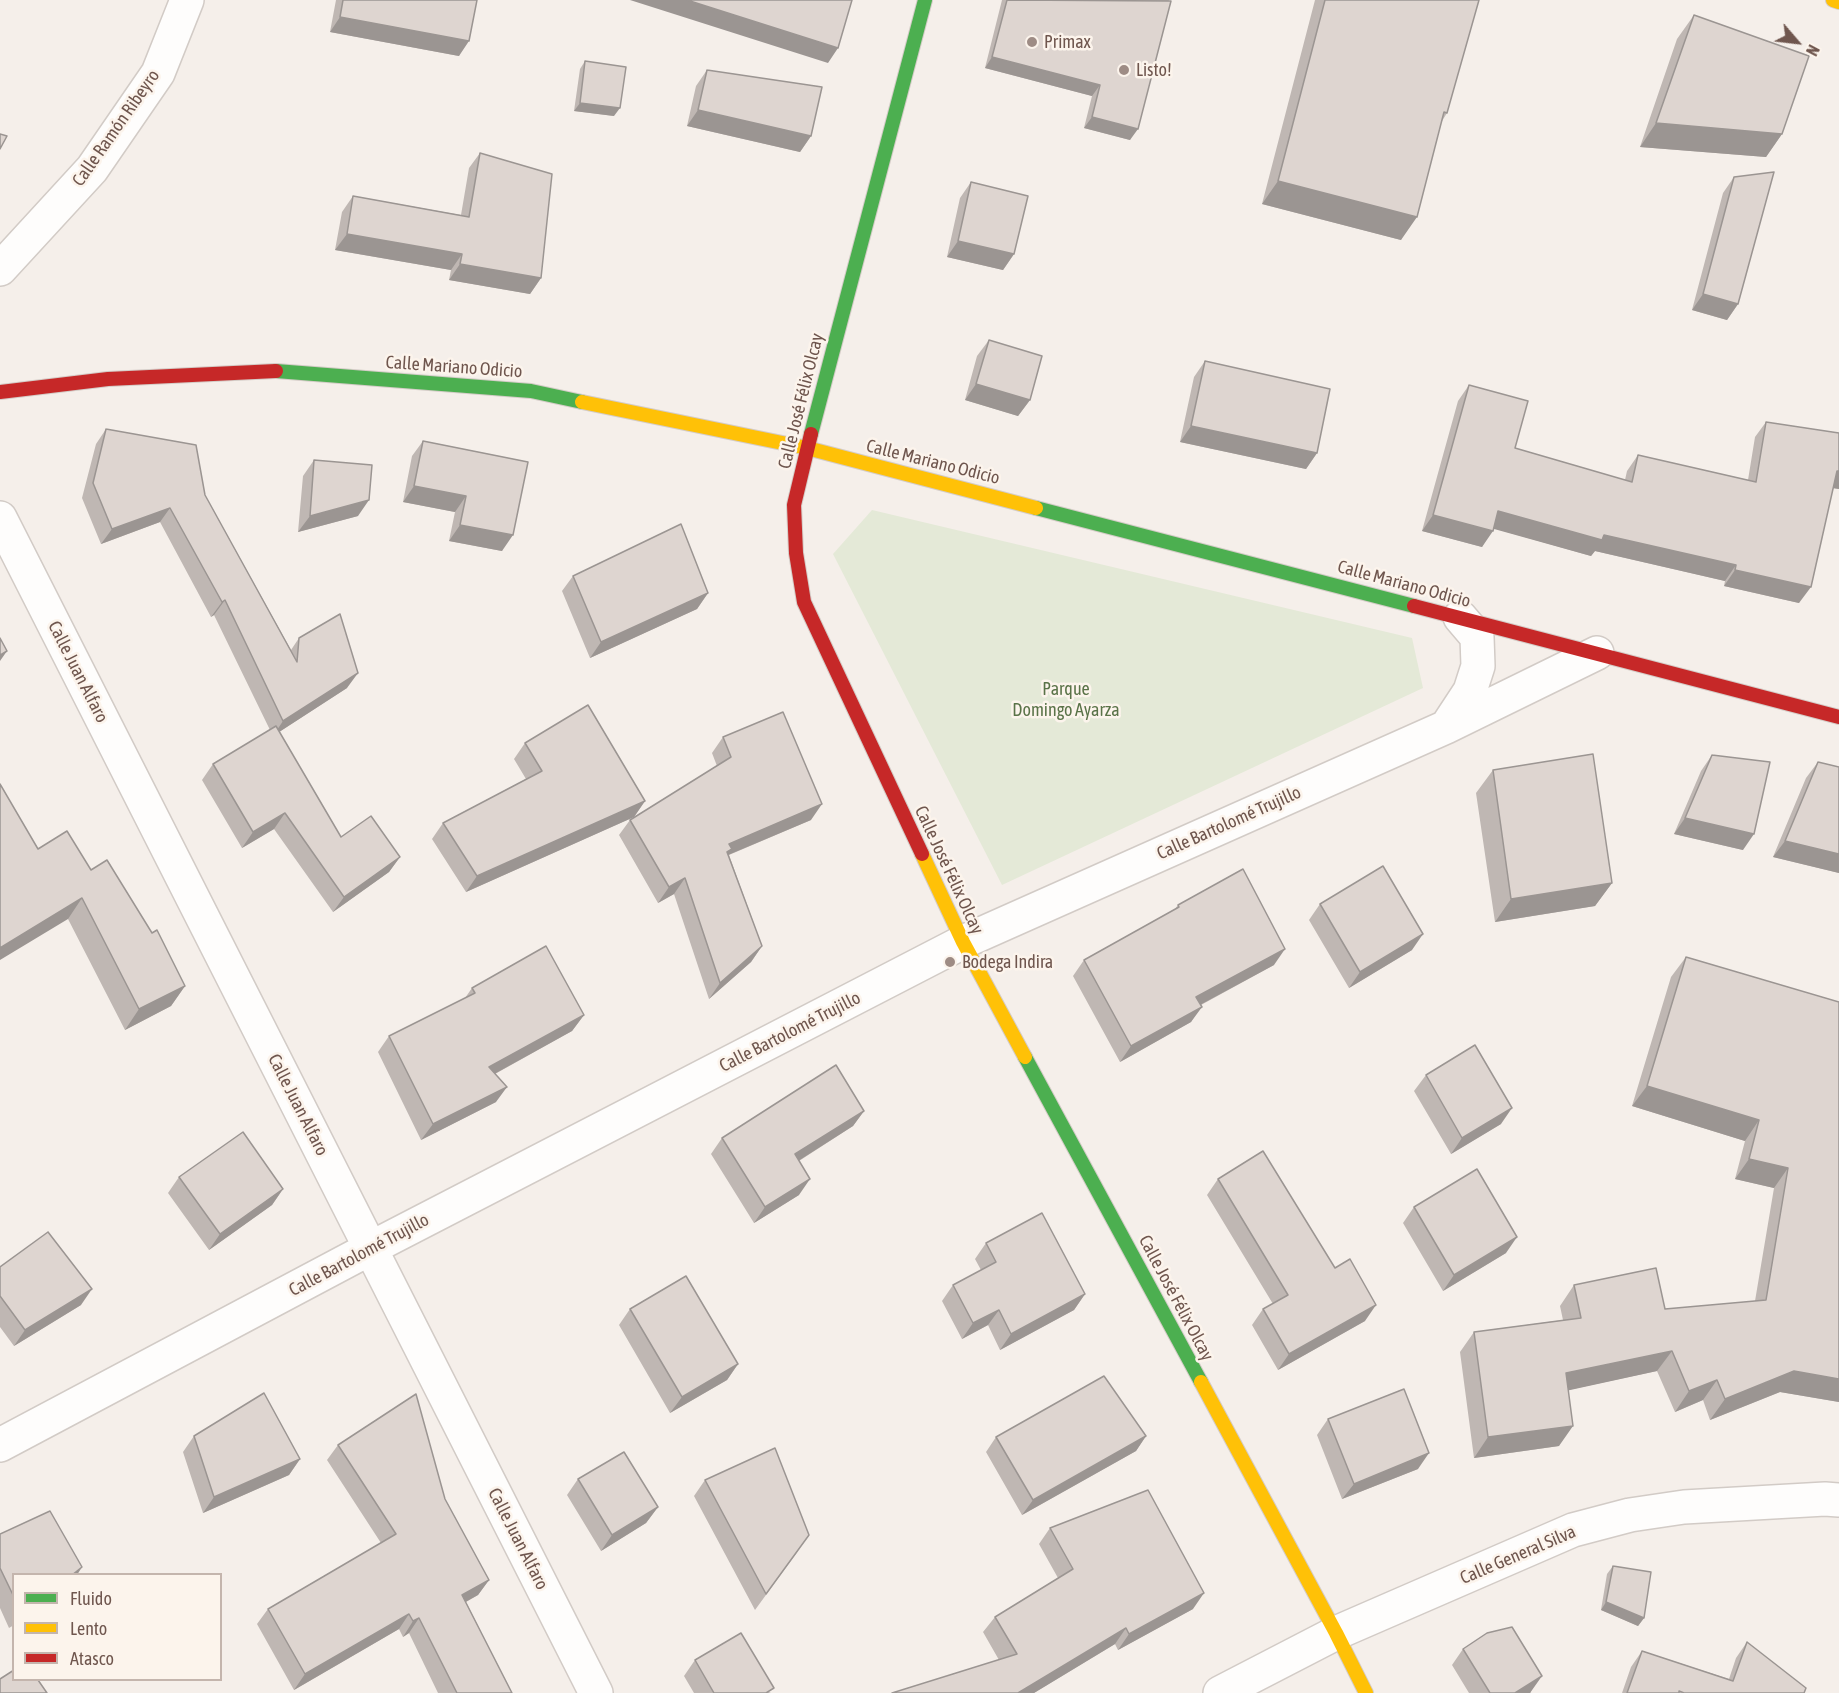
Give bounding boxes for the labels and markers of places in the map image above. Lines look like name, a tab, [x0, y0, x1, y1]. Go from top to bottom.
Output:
place label: Primax	[1044, 31, 1091, 53]
marker: Primax	[1025, 35, 1039, 49]
place label: Listo!	[1136, 59, 1172, 81]
marker: Listo!	[1117, 63, 1131, 77]
place label: Bodega Indira	[962, 951, 1053, 973]
marker: Bodega Indira	[943, 955, 957, 969]

